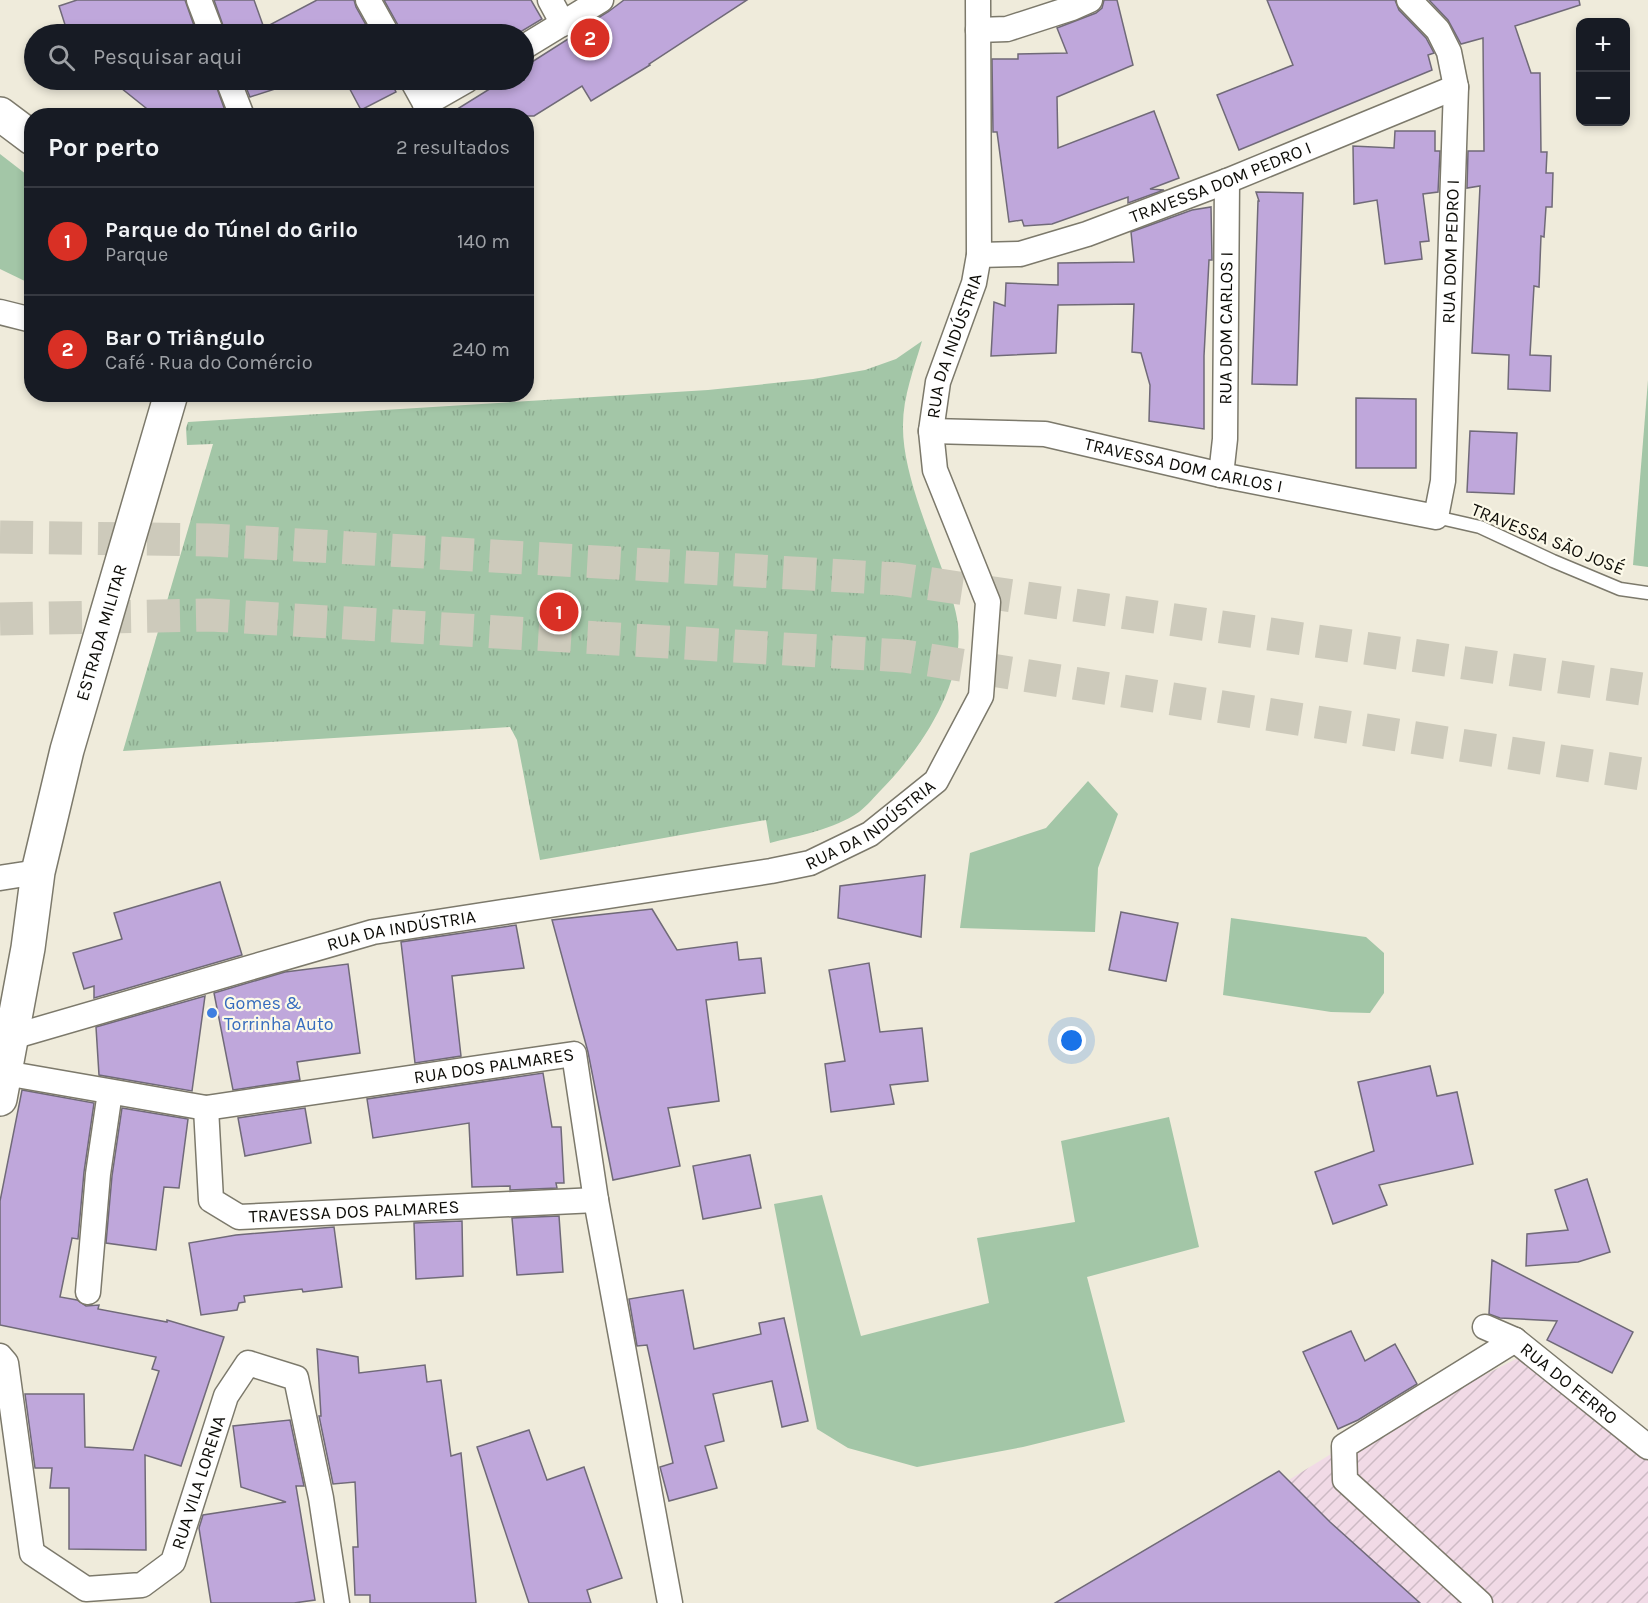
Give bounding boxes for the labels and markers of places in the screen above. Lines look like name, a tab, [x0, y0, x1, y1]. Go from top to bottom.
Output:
pin: 2	[570, 15, 610, 60]
pin: 1	[540, 590, 578, 634]
place label: Gomes & Torrinha Auto	[224, 992, 334, 1035]
marker: Gomes & Torrinha Auto	[205, 1006, 219, 1020]

